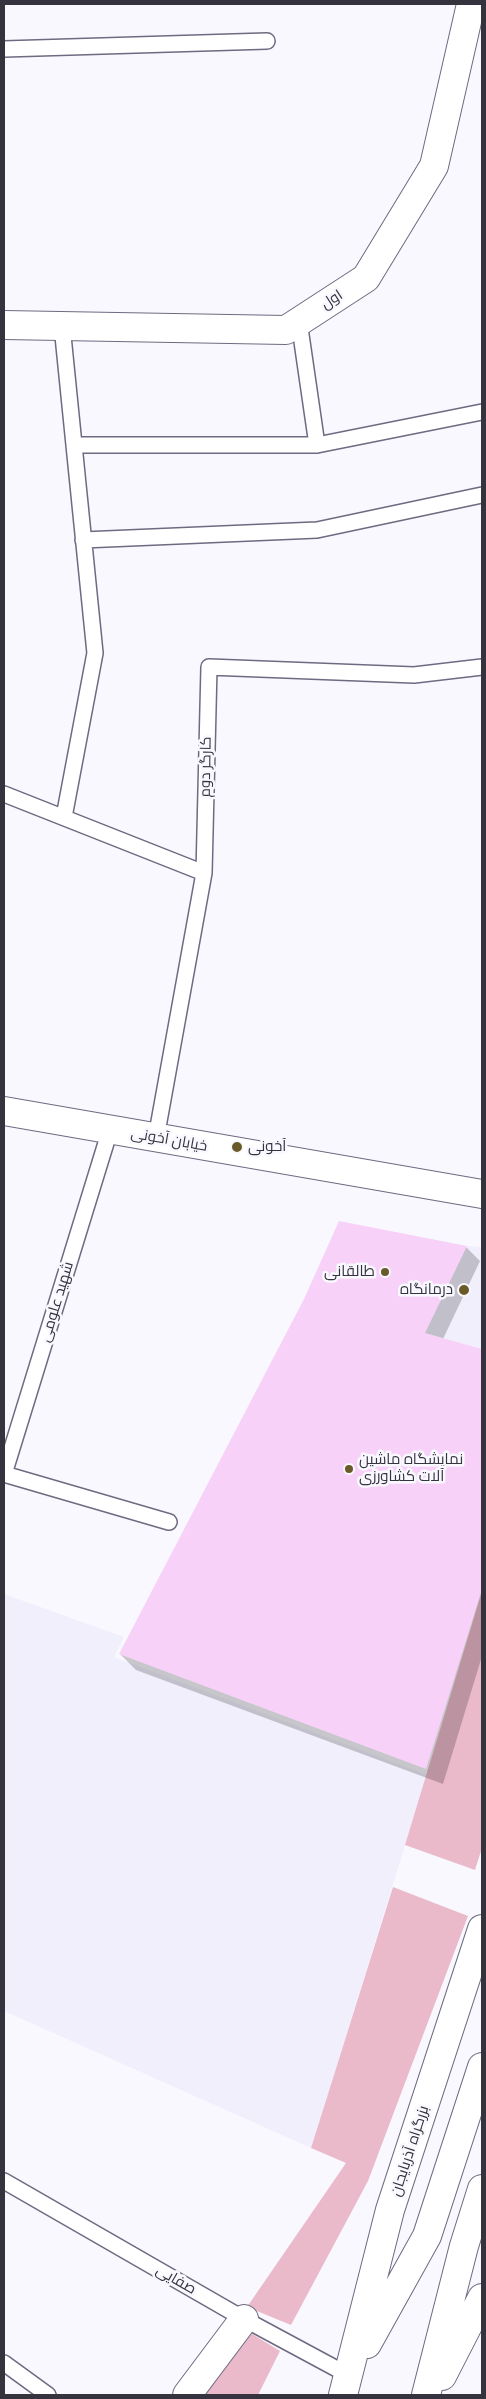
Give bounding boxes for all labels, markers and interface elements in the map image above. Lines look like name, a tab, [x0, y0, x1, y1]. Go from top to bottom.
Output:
street label: اول	[318, 286, 346, 314]
street label: کارگر دوم	[196, 736, 216, 798]
street label: خیابان آخونی	[129, 1124, 209, 1156]
place label: آخونی	[248, 1138, 286, 1156]
marker: آخونی	[230, 1140, 244, 1154]
street label: شهید علومی	[36, 1260, 78, 1344]
place label: طالقانی	[324, 1263, 375, 1281]
marker: طالقانی	[379, 1266, 391, 1278]
place label: درمانگاه	[400, 1281, 453, 1299]
marker: درمانگاه	[457, 1283, 471, 1297]
place label: نمایشگاه ماشین آلات کشاورزی	[359, 1451, 463, 1486]
marker: نمایشگاه ماشین آلات کشاورزی	[343, 1463, 355, 1475]
street label: بزرگراه آذربایجان	[387, 2103, 433, 2199]
street label: صفایی	[153, 2261, 199, 2299]

